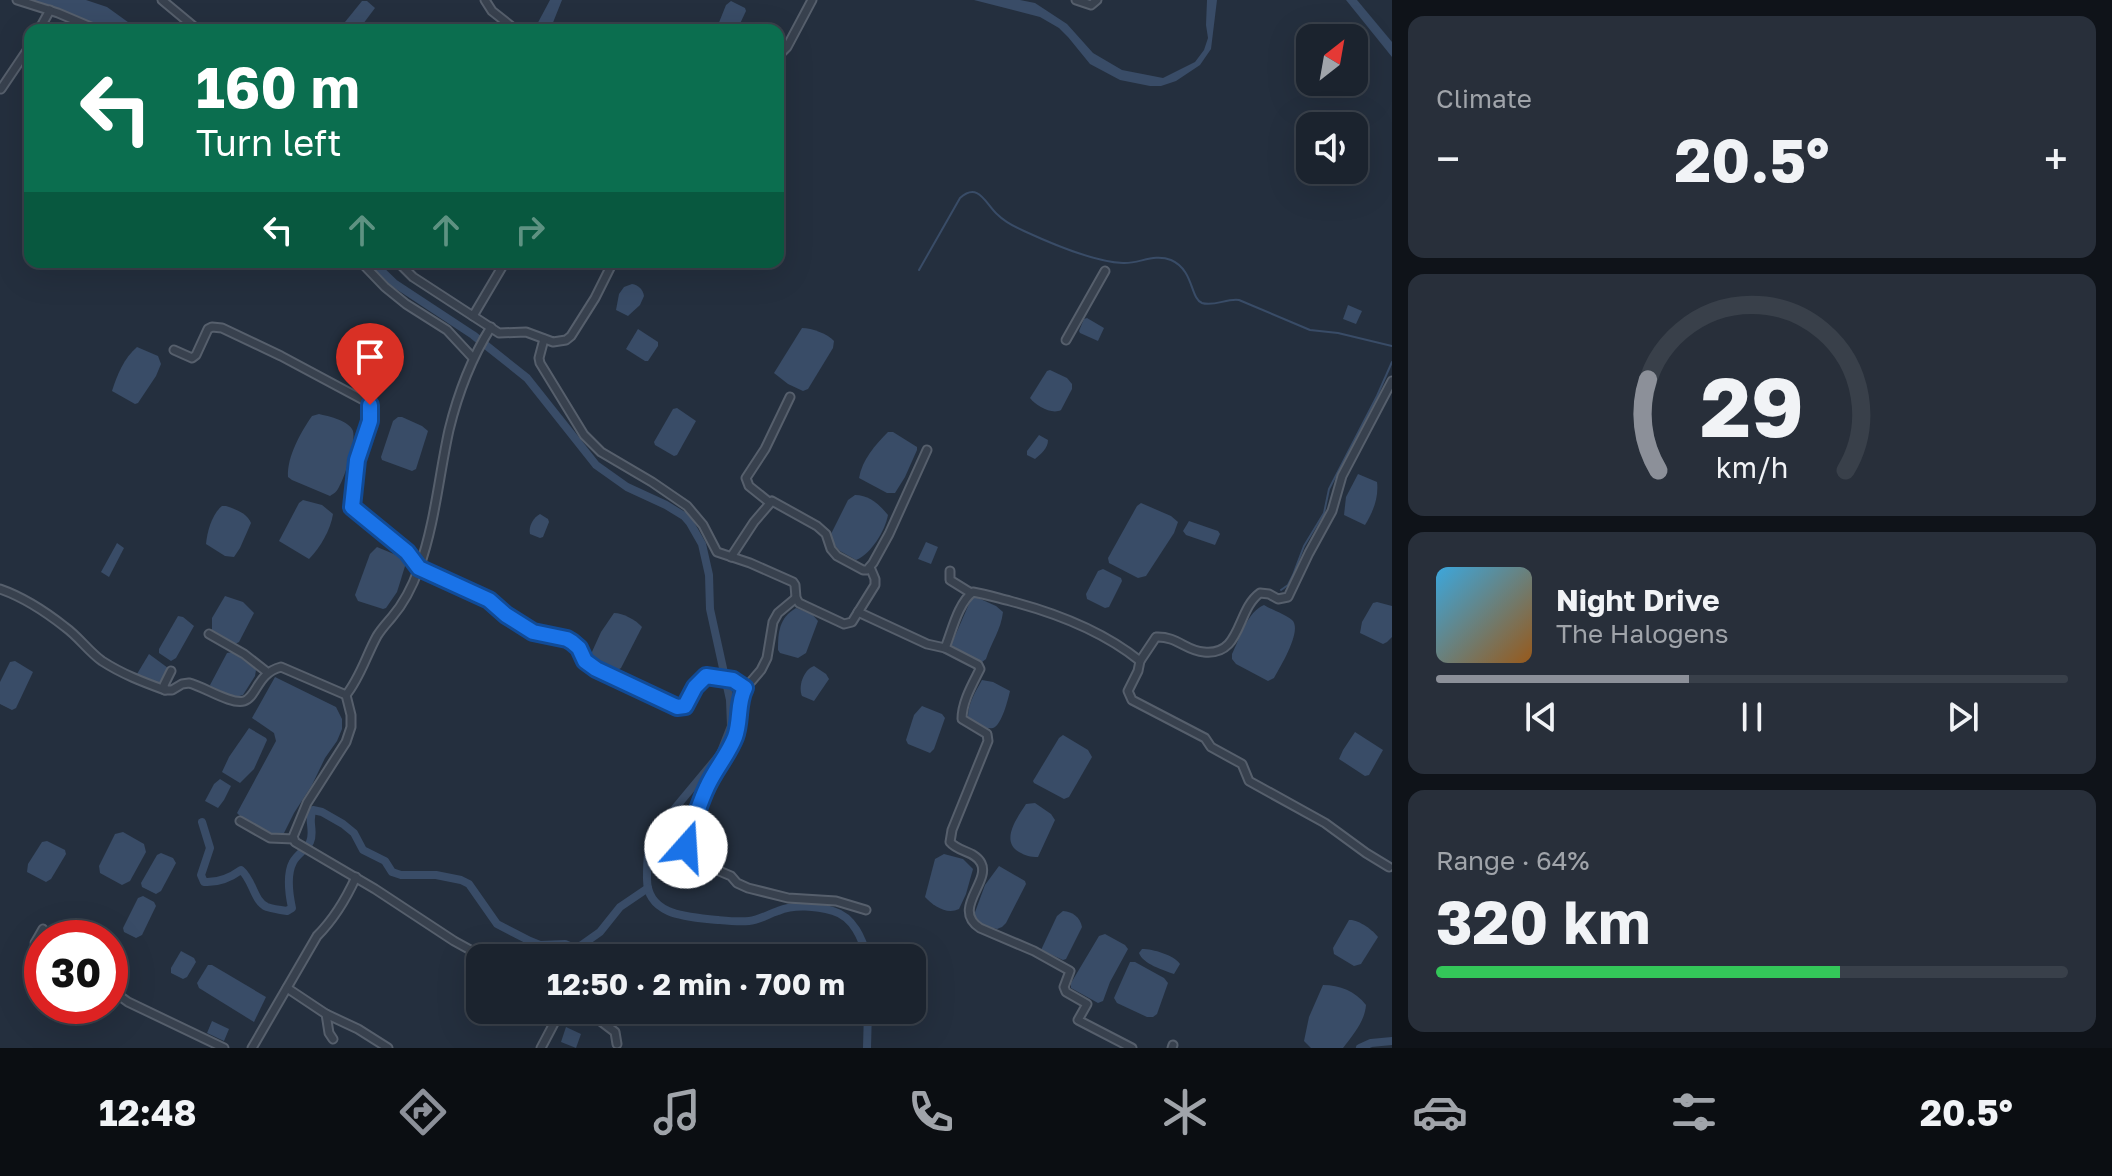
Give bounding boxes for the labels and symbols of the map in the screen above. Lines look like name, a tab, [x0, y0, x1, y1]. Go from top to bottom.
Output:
north arrow	[1296, 24, 1368, 96]
pin	[336, 323, 404, 405]
position arrow	[644, 805, 728, 889]
speed limit sign: 30	[24, 920, 128, 1024]

